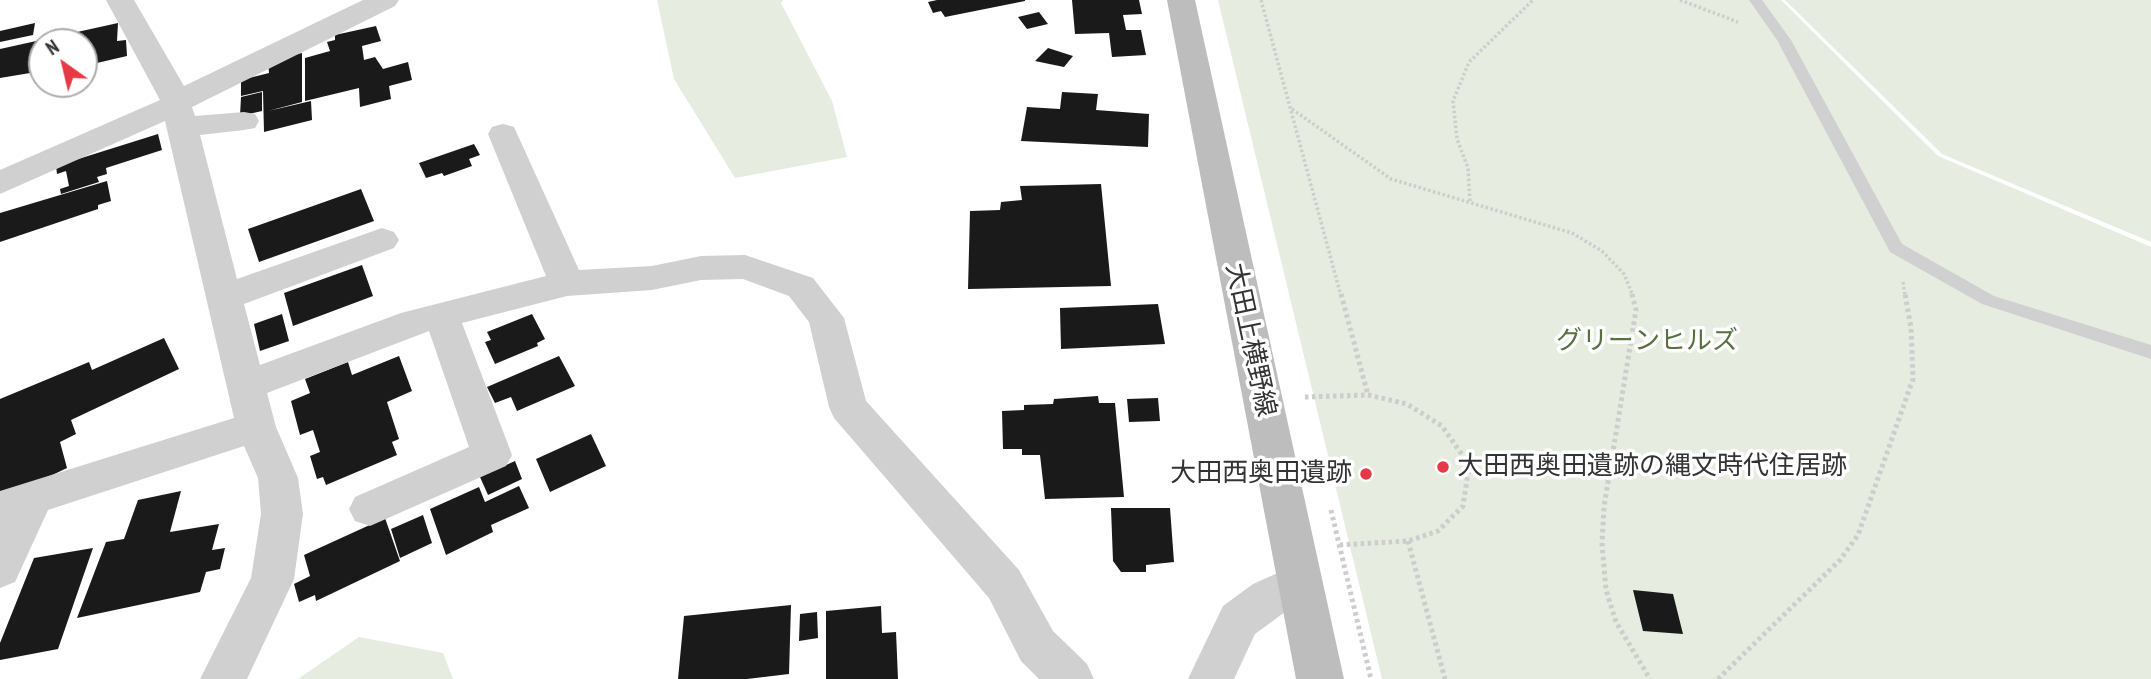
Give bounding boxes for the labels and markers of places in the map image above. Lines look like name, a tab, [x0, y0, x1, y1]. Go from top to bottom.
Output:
place label: 大田西奥田遺跡の縄文時代住居跡	[1457, 451, 1847, 483]
place label: 大田西奥田遺跡	[1170, 458, 1352, 490]
marker: 大田西奥田遺跡の縄文時代住居跡	[1435, 459, 1451, 475]
marker: 大田西奥田遺跡	[1358, 466, 1374, 482]

